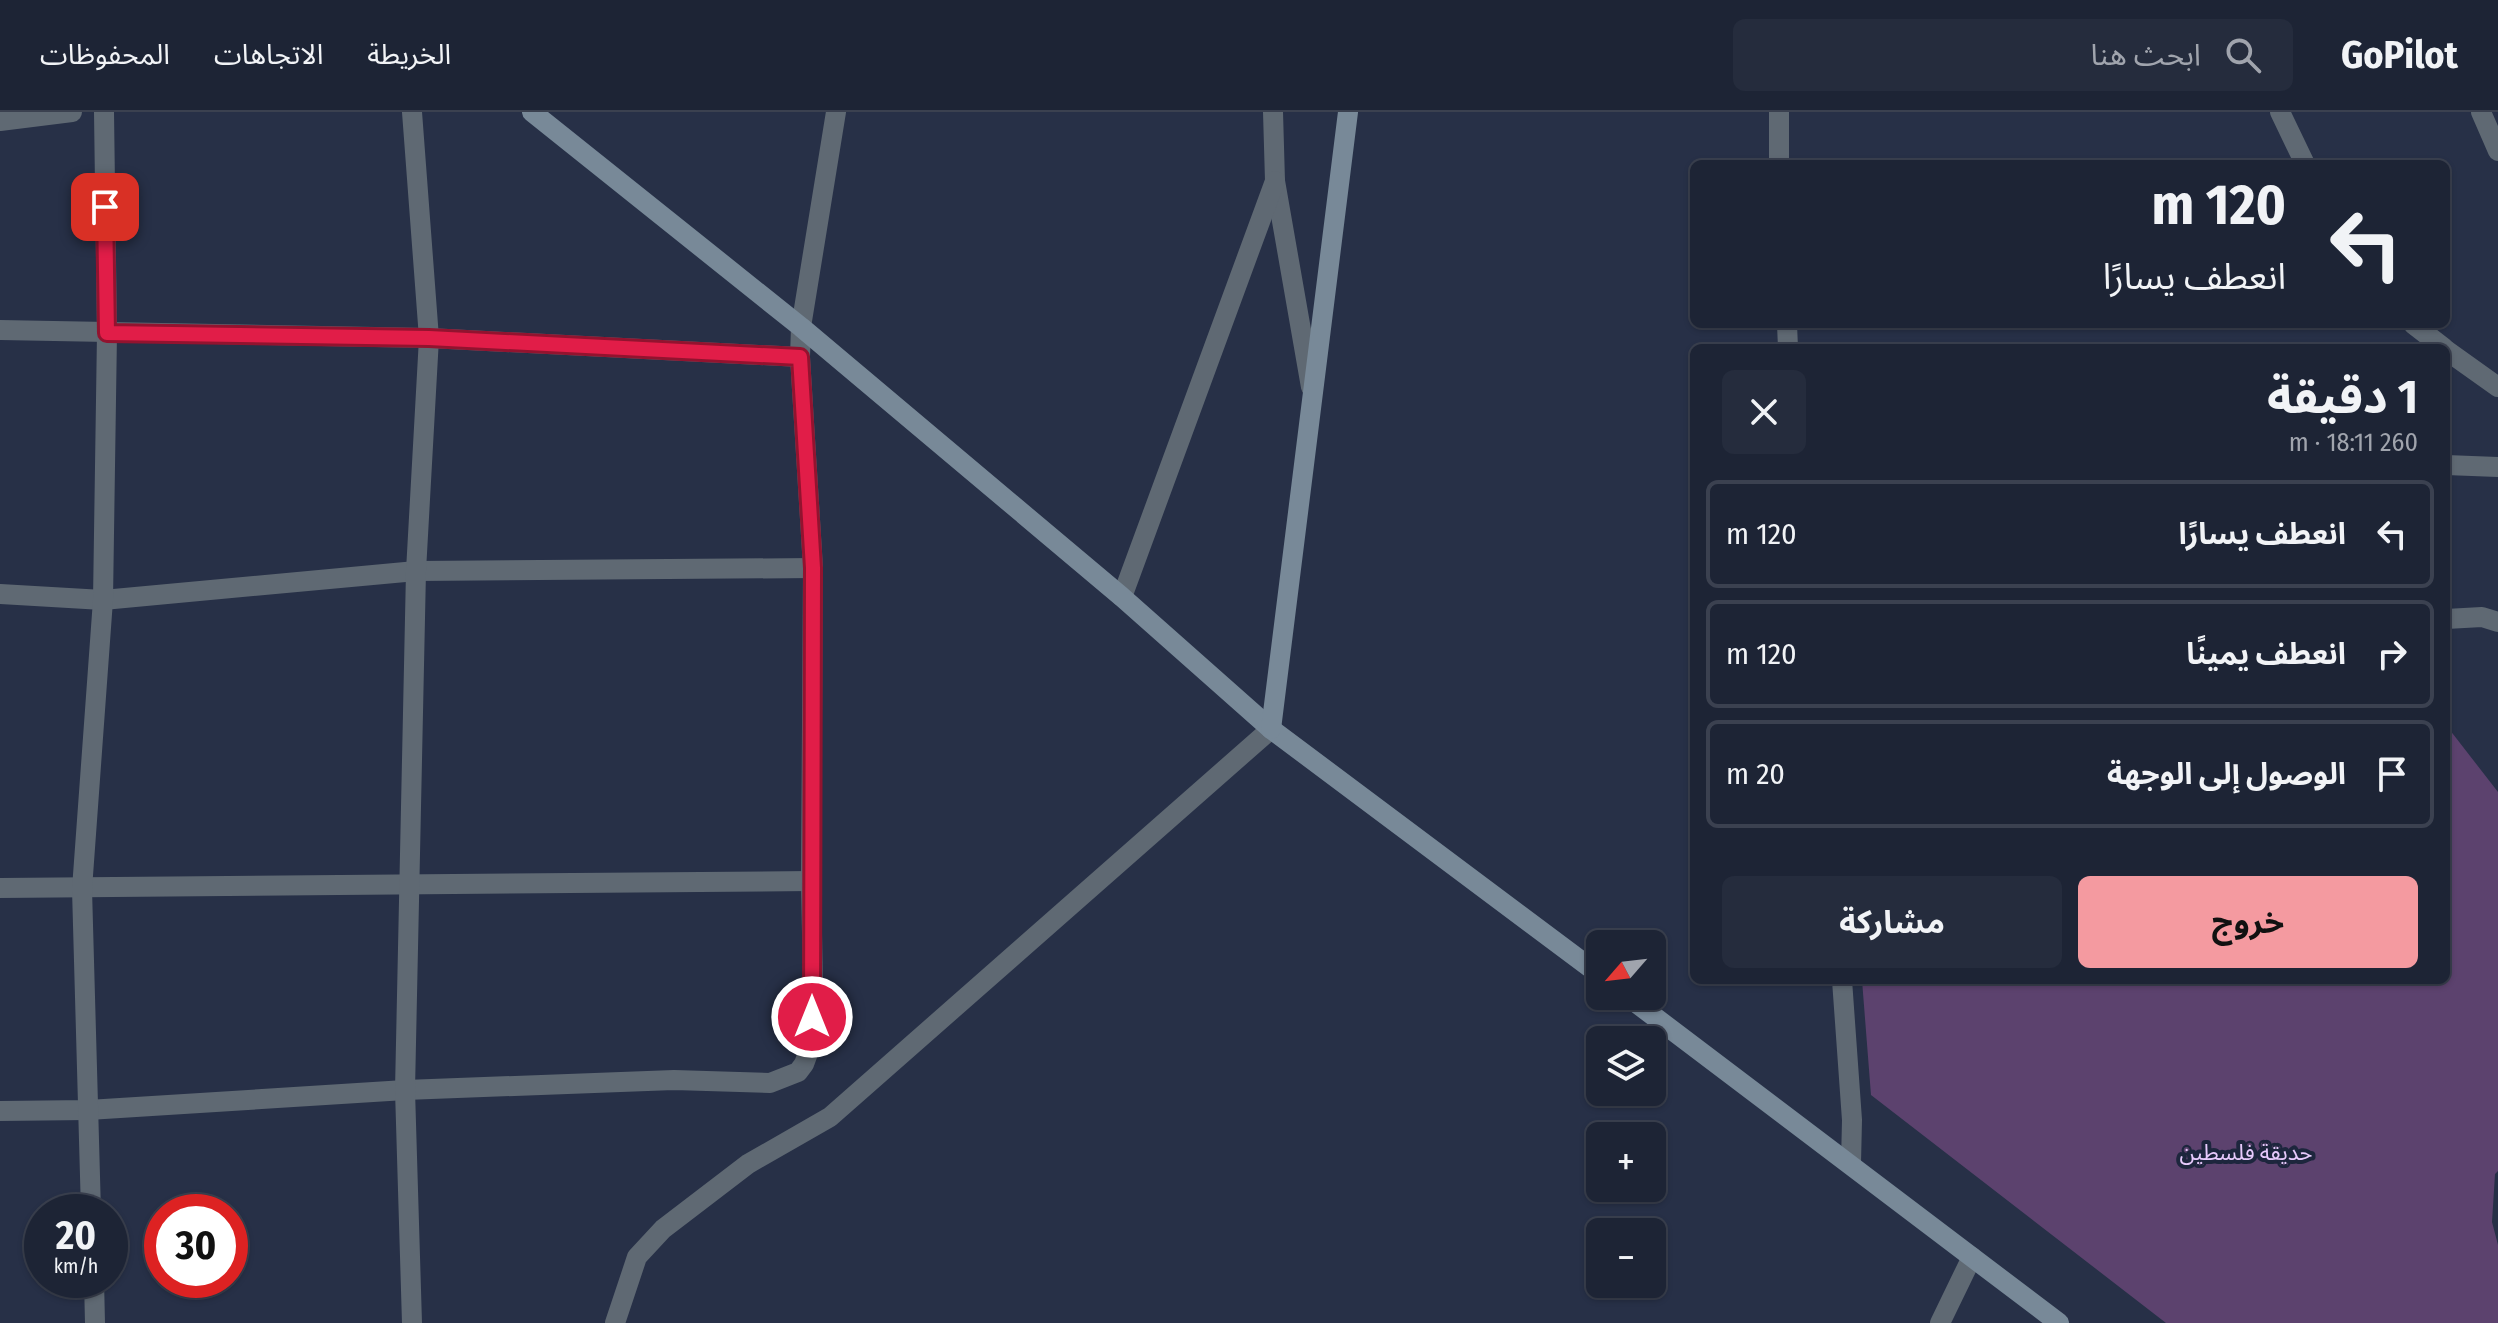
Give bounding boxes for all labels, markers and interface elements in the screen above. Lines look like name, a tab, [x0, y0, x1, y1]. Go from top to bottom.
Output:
search box	[1733, 19, 2293, 91]
text: GoPilot	[2341, 32, 2458, 78]
icon: search	[2221, 33, 2265, 77]
text: ابحث هنا	[2091, 37, 2201, 73]
text: المحفوظات	[40, 38, 170, 71]
text: الاتجاهات	[214, 38, 323, 71]
text: الخريطة	[367, 38, 451, 71]
text: 120 m	[2151, 172, 2286, 239]
pin	[71, 173, 139, 241]
icon: arrive	[83, 185, 127, 229]
icon: left	[2314, 192, 2418, 296]
text: انعطف يسارًا	[2103, 255, 2286, 299]
text: 1 دقيقة	[2267, 368, 2418, 426]
button: close	[1722, 370, 1806, 454]
text: 260 m · 18:11	[2289, 427, 2418, 458]
icon: left	[2370, 512, 2414, 556]
text: 120 m	[1726, 516, 1797, 552]
text: انعطف يسارًا	[2179, 516, 2346, 552]
icon: right	[2370, 632, 2414, 676]
text: 120 m	[1726, 636, 1797, 672]
text: انعطف يمينًا	[2186, 636, 2346, 672]
icon: arrive	[2370, 752, 2414, 796]
text: 20 m	[1726, 756, 1785, 792]
text: الوصول إلى الوجهة	[2107, 756, 2346, 792]
button: مشاركة	[1722, 876, 2062, 968]
button: خروج	[2078, 876, 2418, 968]
north arrow	[1586, 930, 1666, 1010]
map controls	[1586, 930, 1666, 1298]
position arrow	[770, 975, 854, 1059]
button: layers	[1586, 1026, 1666, 1106]
button: +	[1586, 1122, 1666, 1202]
park label: حديقة فلسطين	[2179, 1139, 2313, 1166]
speed limit sign: 30	[144, 1194, 248, 1298]
text: 20	[56, 1212, 96, 1260]
button: −	[1586, 1218, 1666, 1298]
text: km/h	[54, 1254, 98, 1278]

